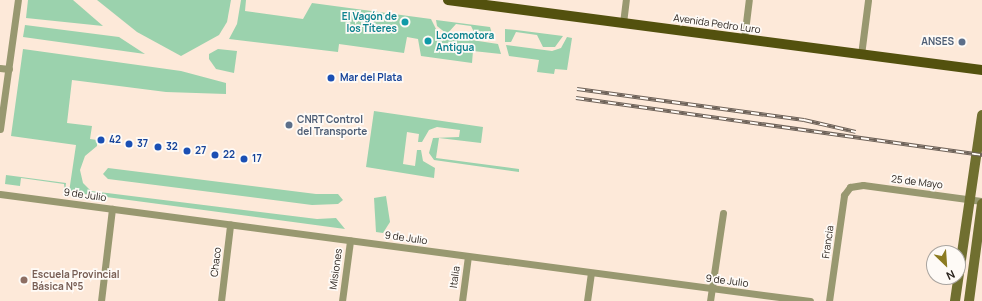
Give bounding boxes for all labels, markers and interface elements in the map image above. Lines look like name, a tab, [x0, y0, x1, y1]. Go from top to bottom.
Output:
place label: El Vagón de los Títeres	[342, 10, 397, 34]
street label: Avenida Pedro Luro	[673, 12, 761, 36]
marker: El Vagón de los Títeres	[400, 17, 410, 27]
place label: Locomotora Antigua	[436, 29, 494, 52]
marker: Locomotora Antigua	[423, 36, 433, 46]
place label: ANSES	[921, 36, 954, 48]
marker: ANSES	[957, 37, 967, 47]
marker: Mar del Plata	[325, 72, 337, 84]
place label: Mar del Plata	[340, 72, 402, 84]
place label: CNRT Control del Transporte	[297, 113, 367, 136]
marker: CNRT Control del Transporte	[284, 120, 294, 130]
place label: 42	[109, 134, 121, 146]
marker: 42	[96, 135, 106, 145]
place label: 37	[137, 138, 148, 150]
marker: 37	[124, 139, 134, 149]
place label: 32	[166, 141, 178, 153]
marker: 32	[153, 142, 163, 152]
place label: 27	[195, 145, 206, 157]
marker: 27	[182, 146, 192, 156]
place label: 22	[223, 149, 235, 161]
marker: 22	[210, 150, 220, 160]
place label: 17	[252, 153, 262, 165]
marker: 17	[239, 154, 249, 164]
street label: 25 de Mayo	[891, 173, 943, 191]
street label: 9 de Julio	[63, 186, 107, 204]
street label: Francia	[820, 225, 836, 259]
street label: 9 de Julio	[384, 229, 428, 247]
north arrow	[926, 245, 966, 285]
street label: Chaco	[208, 246, 224, 278]
street label: Misiones	[327, 248, 345, 290]
street label: Italia	[448, 265, 462, 289]
text: N	[944, 267, 958, 284]
place label: Escuela Provincial Básica N°5	[32, 268, 120, 292]
street label: 9 de Julio	[705, 272, 749, 290]
marker: Escuela Provincial Básica N°5	[19, 275, 29, 285]

